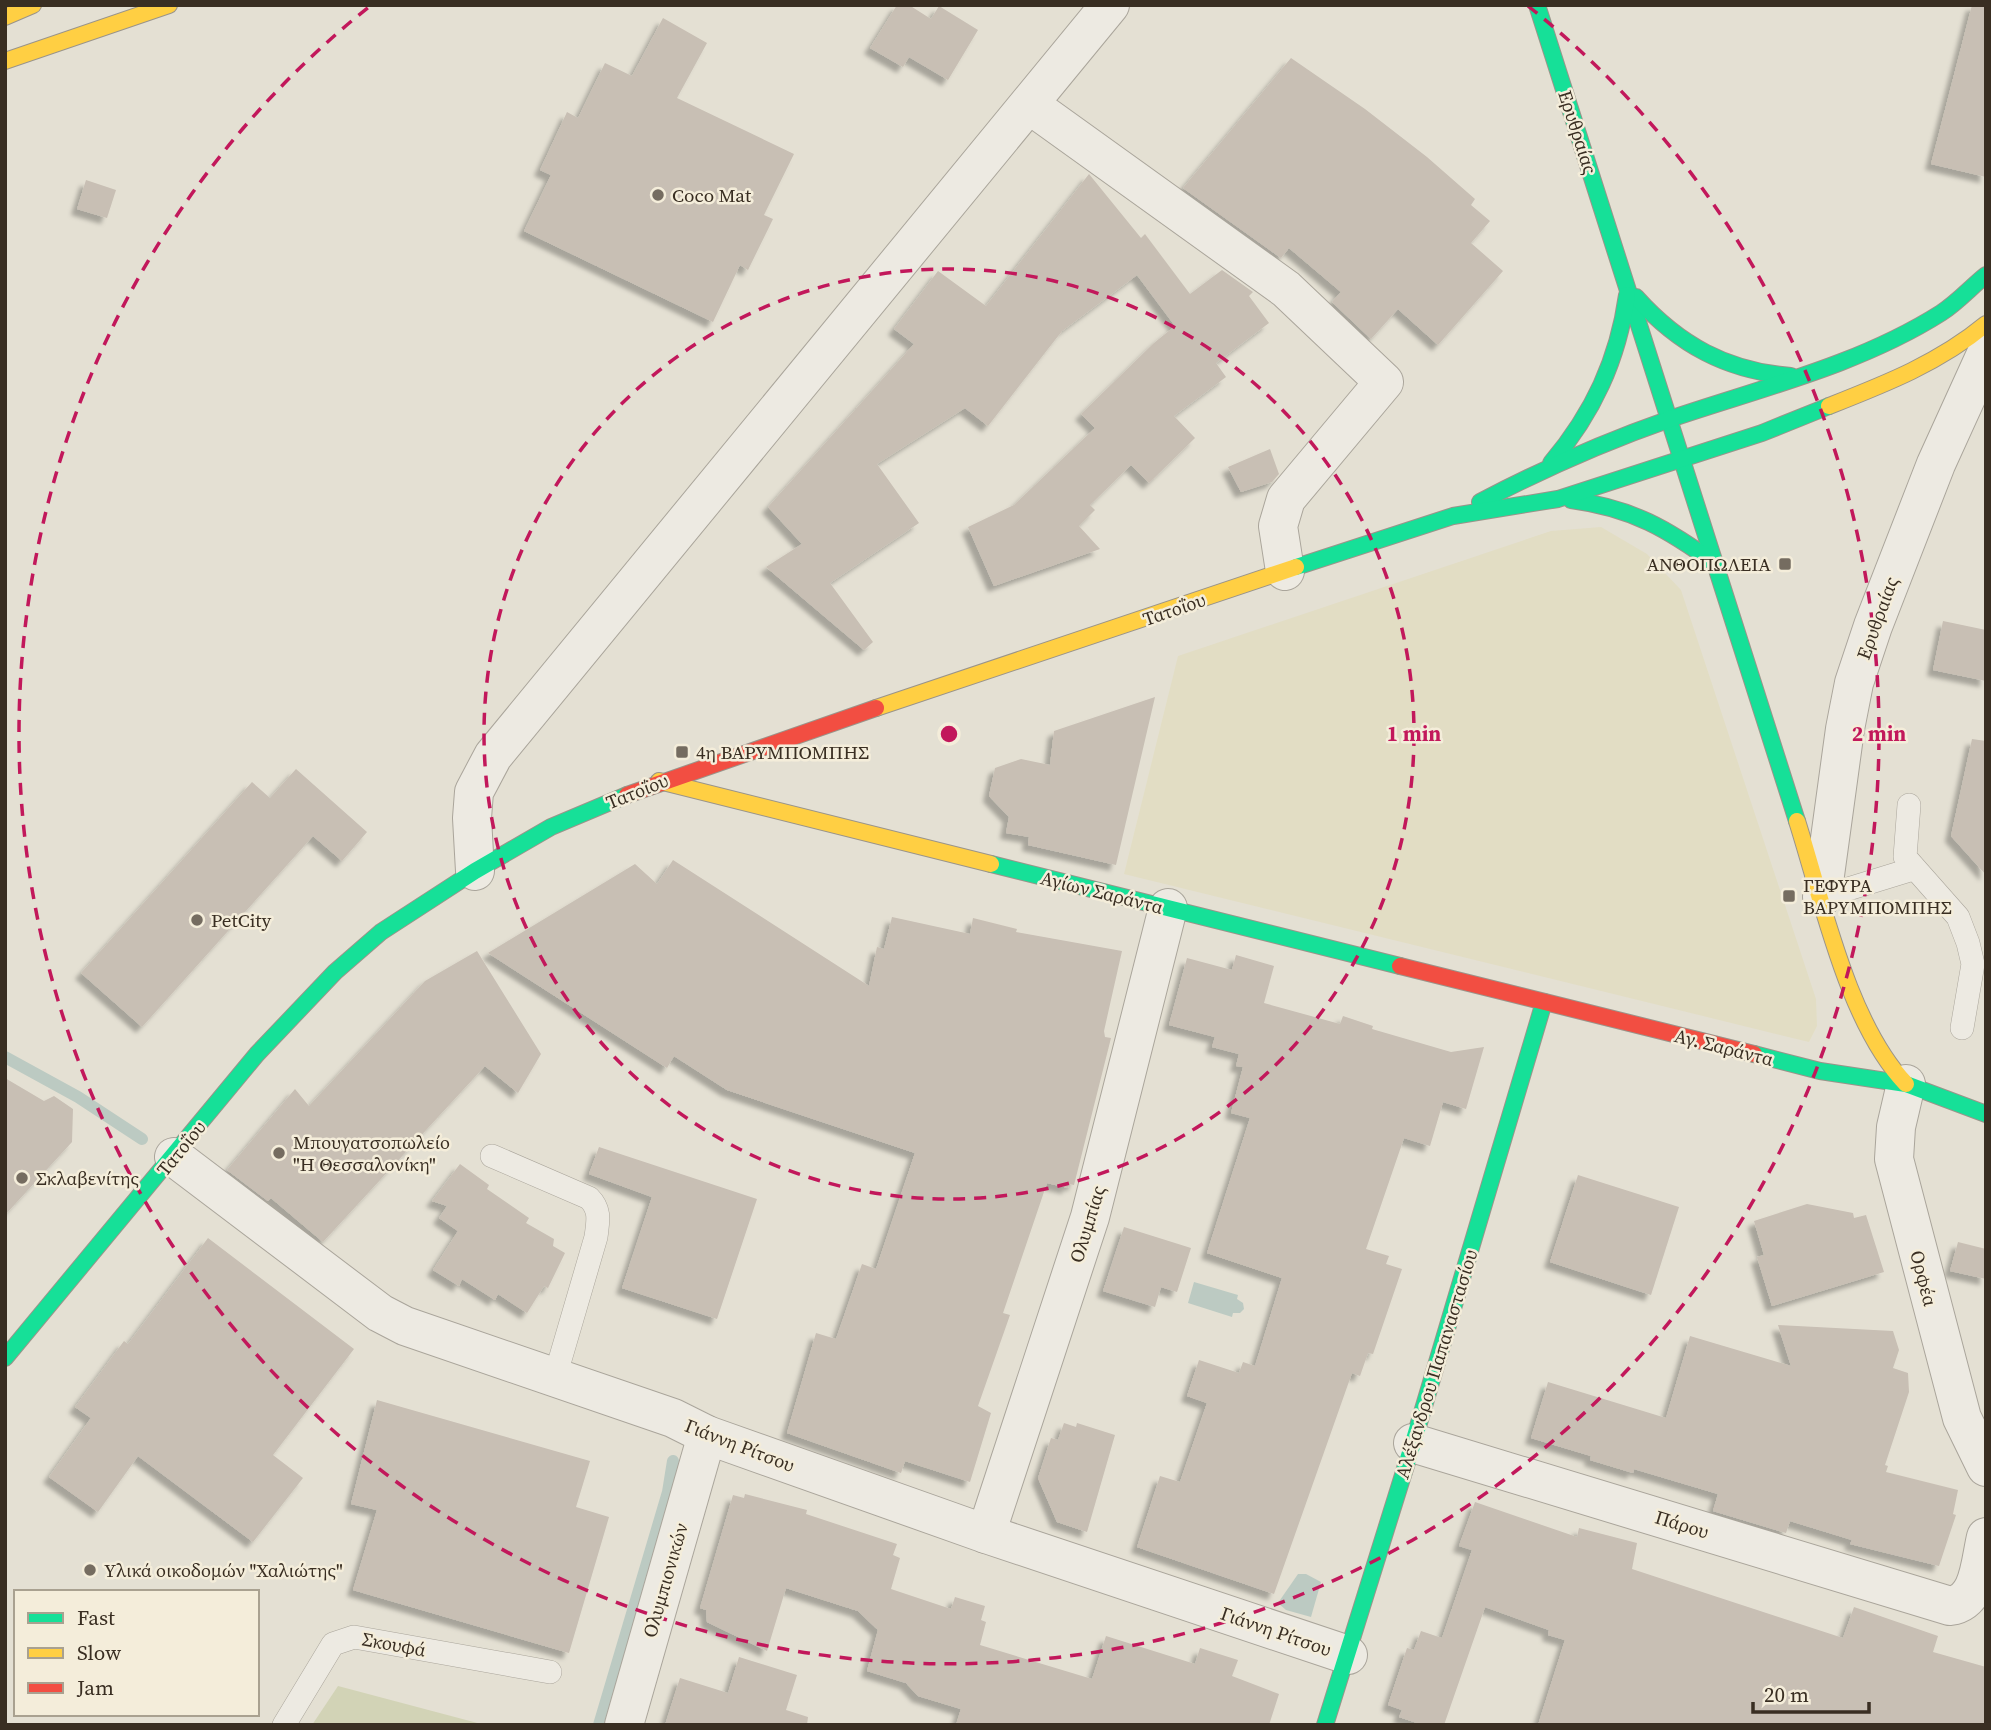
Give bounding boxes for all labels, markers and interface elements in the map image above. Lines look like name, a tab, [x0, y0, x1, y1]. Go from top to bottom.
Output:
street label: Ερυθραίας	[1552, 87, 1604, 177]
place label: Coco Mat	[672, 182, 752, 208]
marker: Coco Mat	[650, 187, 666, 203]
place label: ΑΝΘΟΠΩΛΕΙΑ	[1647, 551, 1771, 577]
marker: ΑΝΘΟΠΩΛΕΙΑ	[1777, 556, 1793, 572]
street label: Ερυθραίας	[1850, 573, 1904, 663]
street label: Τατοΐου	[1139, 586, 1209, 632]
text: 1 min	[1387, 719, 1441, 748]
text: 2 min	[1852, 719, 1906, 748]
centre of rings	[937, 722, 961, 746]
place label: 4η ΒΑΡΥΜΠΟΜΠΗΣ	[696, 739, 869, 765]
marker: 4η ΒΑΡΥΜΠΟΜΠΗΣ	[674, 744, 690, 760]
street label: Τατοΐου	[602, 767, 672, 815]
street label: Αγίων Σαράντα	[1038, 864, 1166, 920]
place label: ΓΕΦΥΡΑ ΒΑΡΥΜΠΟΜΠΗΣ	[1803, 872, 1952, 920]
marker: ΓΕΦΥΡΑ ΒΑΡΥΜΠΟΜΠΗΣ	[1781, 888, 1797, 904]
place label: PetCity	[211, 907, 272, 933]
marker: PetCity	[189, 912, 205, 928]
street label: Αγ. Σαράντα	[1672, 1022, 1777, 1072]
street label: Τατοΐου	[151, 1115, 212, 1181]
place label: Μπουγατσοπωλείο "Η Θεσσαλονίκη"	[293, 1129, 450, 1177]
marker: Μπουγατσοπωλείο "Η Θεσσαλονίκη"	[271, 1145, 287, 1161]
place label: Σκλαβενίτης	[36, 1165, 139, 1191]
marker: Σκλαβενίτης	[14, 1170, 30, 1186]
street label: Ολυμπίας	[1063, 1182, 1111, 1266]
street label: Αλέξανδρου Παπαναστασίου	[1389, 1246, 1483, 1482]
street label: Ορφέα	[1904, 1247, 1944, 1309]
street label: Γιάννη Ρίτσου	[681, 1412, 799, 1478]
street label: Πάρου	[1652, 1504, 1712, 1544]
street label: Ολυμπιονικών	[636, 1520, 694, 1640]
place label: Υλικά οικοδομών "Χαλιώτης"	[104, 1557, 343, 1583]
marker: Υλικά οικοδομών "Χαλιώτης"	[82, 1562, 98, 1578]
legend	[14, 1590, 259, 1716]
street label: Γιάννη Ρίτσου	[1217, 1600, 1335, 1662]
text: Fast	[77, 1603, 115, 1632]
street label: Σκουφά	[360, 1626, 428, 1662]
text: Slow	[77, 1638, 121, 1667]
scale bar	[1753, 1670, 1868, 1714]
text: Jam	[76, 1673, 114, 1702]
text: 20 m	[1764, 1680, 1809, 1709]

